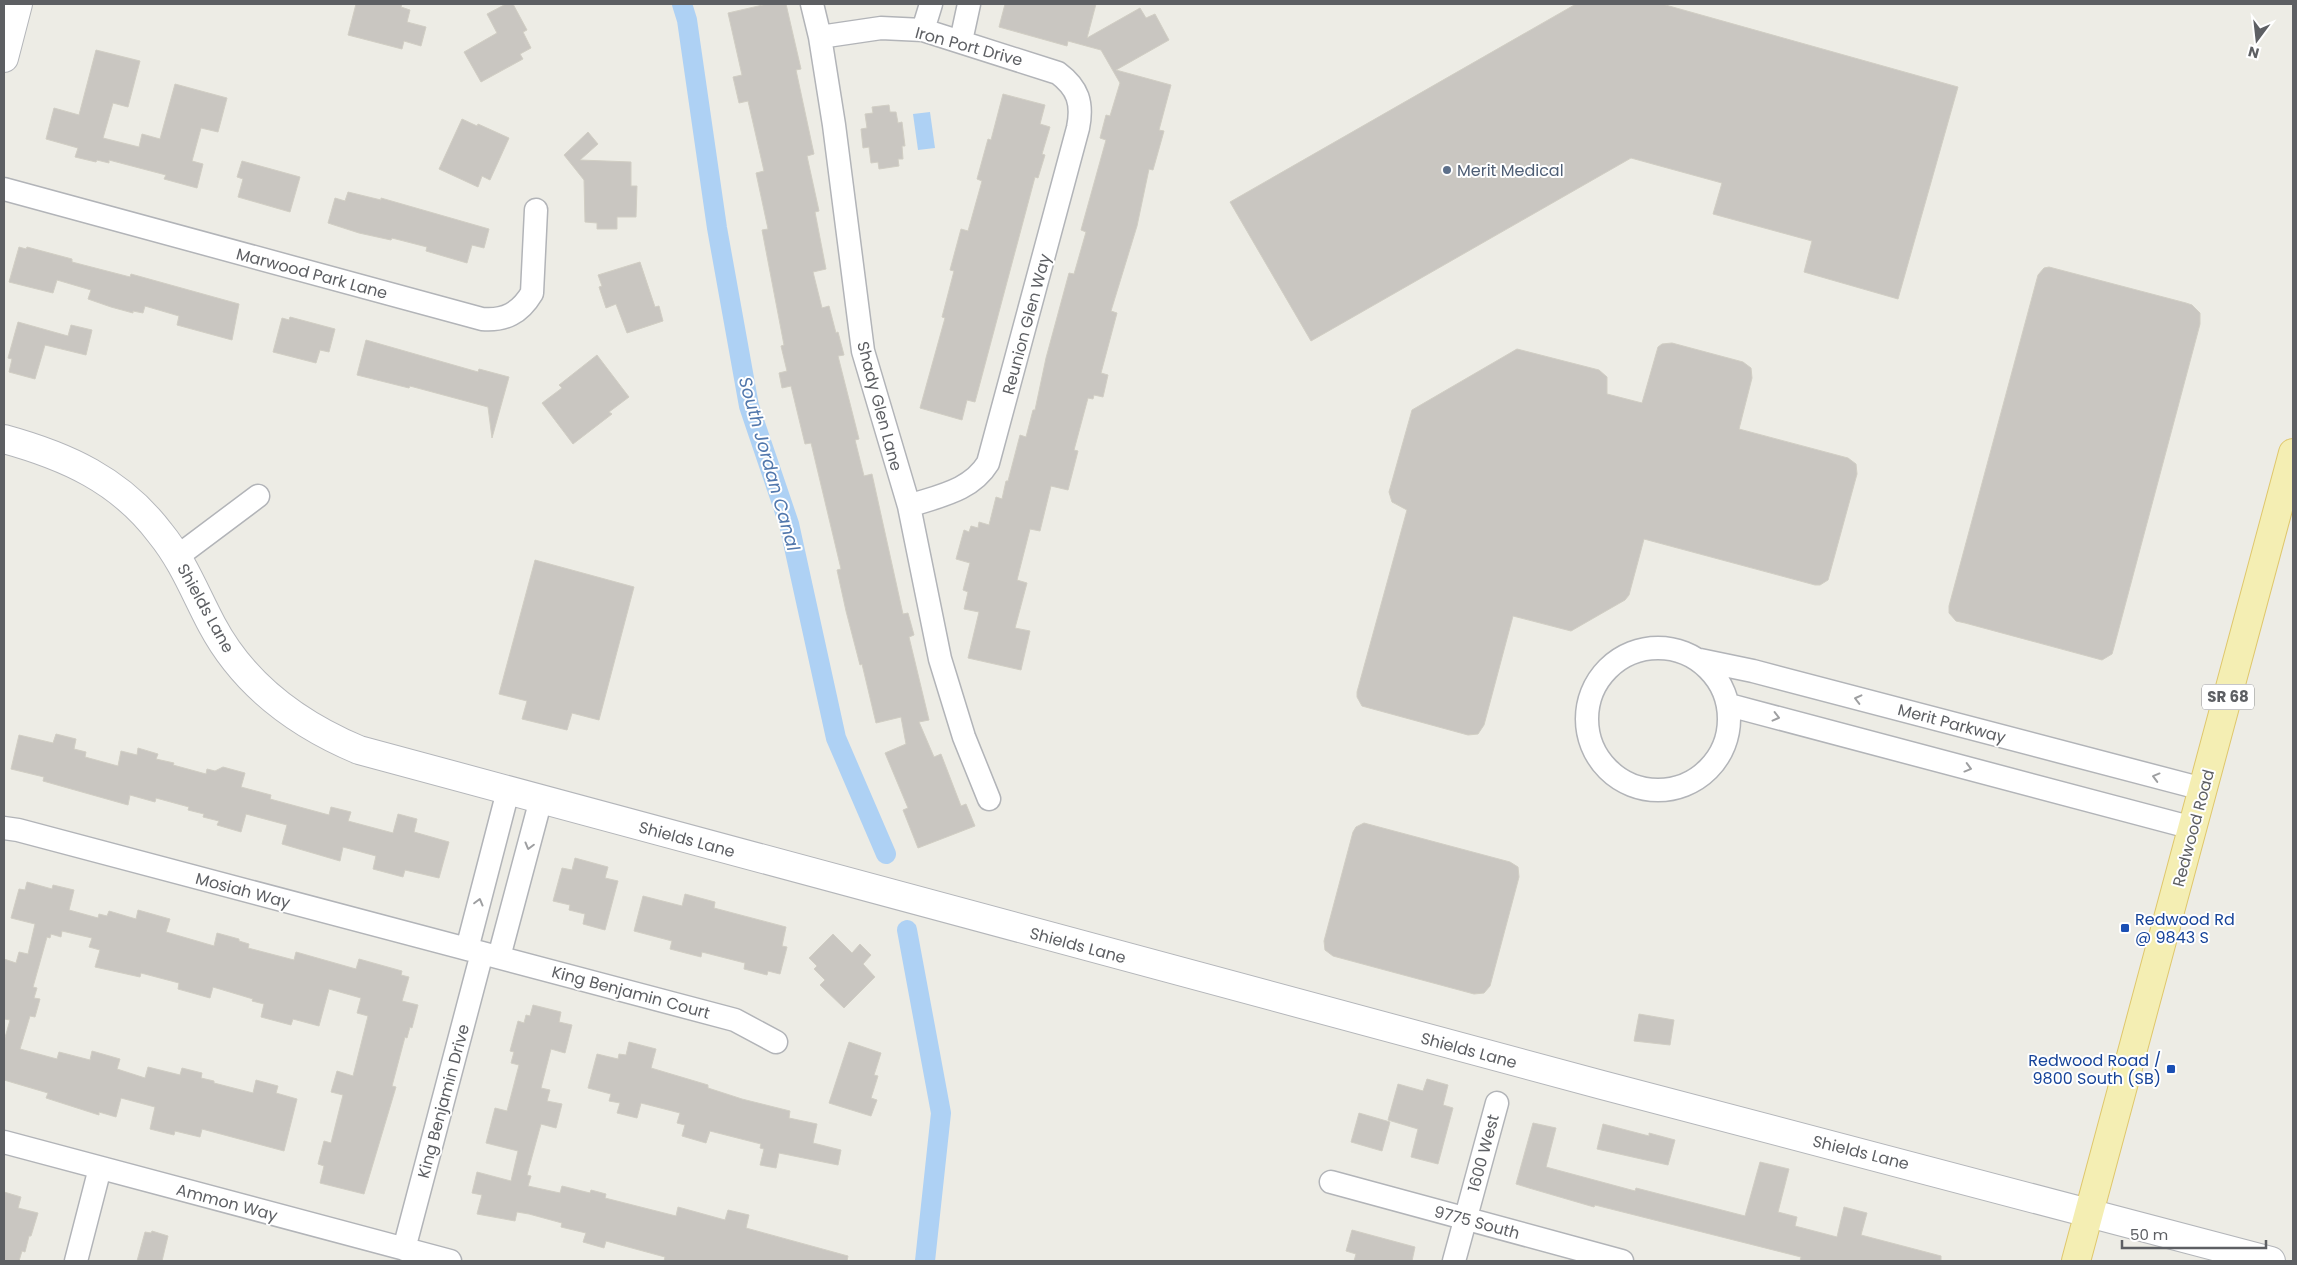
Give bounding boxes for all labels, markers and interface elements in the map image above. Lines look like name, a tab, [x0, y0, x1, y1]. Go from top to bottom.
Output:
north arrow	[2232, 15, 2282, 65]
street label: Iron Port Drive	[913, 21, 1025, 72]
text: N	[2246, 42, 2261, 64]
place label: Merit Medical	[1457, 159, 1564, 182]
marker: Merit Medical	[1441, 164, 1453, 176]
street label: Marwood Park Lane	[234, 242, 390, 305]
street label: Reunion Glen Way	[997, 251, 1056, 397]
street label: Shady Glen Lane	[851, 339, 908, 474]
water label: South Jordan Canal	[733, 374, 806, 554]
street label: Shields Lane	[172, 559, 240, 657]
road number: SR 68	[2202, 684, 2254, 710]
one-way arrow	[1854, 694, 1862, 704]
street label: Merit Parkway	[1895, 698, 2008, 749]
one-way arrow	[1771, 711, 1779, 721]
one-way arrow	[1964, 762, 1973, 773]
street label: Redwood Road	[2167, 767, 2220, 889]
one-way arrow	[2152, 772, 2161, 783]
street label: Shields Lane	[636, 816, 738, 863]
one-way arrow	[524, 842, 534, 850]
street label: Mosiah Way	[193, 867, 293, 914]
one-way arrow	[473, 897, 484, 906]
place label: Redwood Rd @ 9843 S	[2135, 908, 2235, 949]
street label: Shields Lane	[1027, 922, 1129, 969]
marker: Redwood Rd @ 9843 S	[2119, 922, 2131, 934]
street label: King Benjamin Court	[549, 960, 713, 1025]
street label: King Benjamin Drive	[412, 1021, 475, 1181]
street label: Shields Lane	[1418, 1027, 1520, 1074]
place label: Redwood Road / 9800 South (SB)	[2028, 1049, 2161, 1090]
marker: Redwood Road / 9800 South (SB)	[2165, 1063, 2177, 1075]
street label: 1600 West	[1462, 1112, 1505, 1194]
street label: Shields Lane	[1810, 1129, 1912, 1176]
street label: Ammon Way	[174, 1178, 280, 1227]
street label: 9775 South	[1431, 1200, 1522, 1245]
scale bar	[2122, 1218, 2266, 1250]
text: 50 m	[2130, 1224, 2168, 1245]

